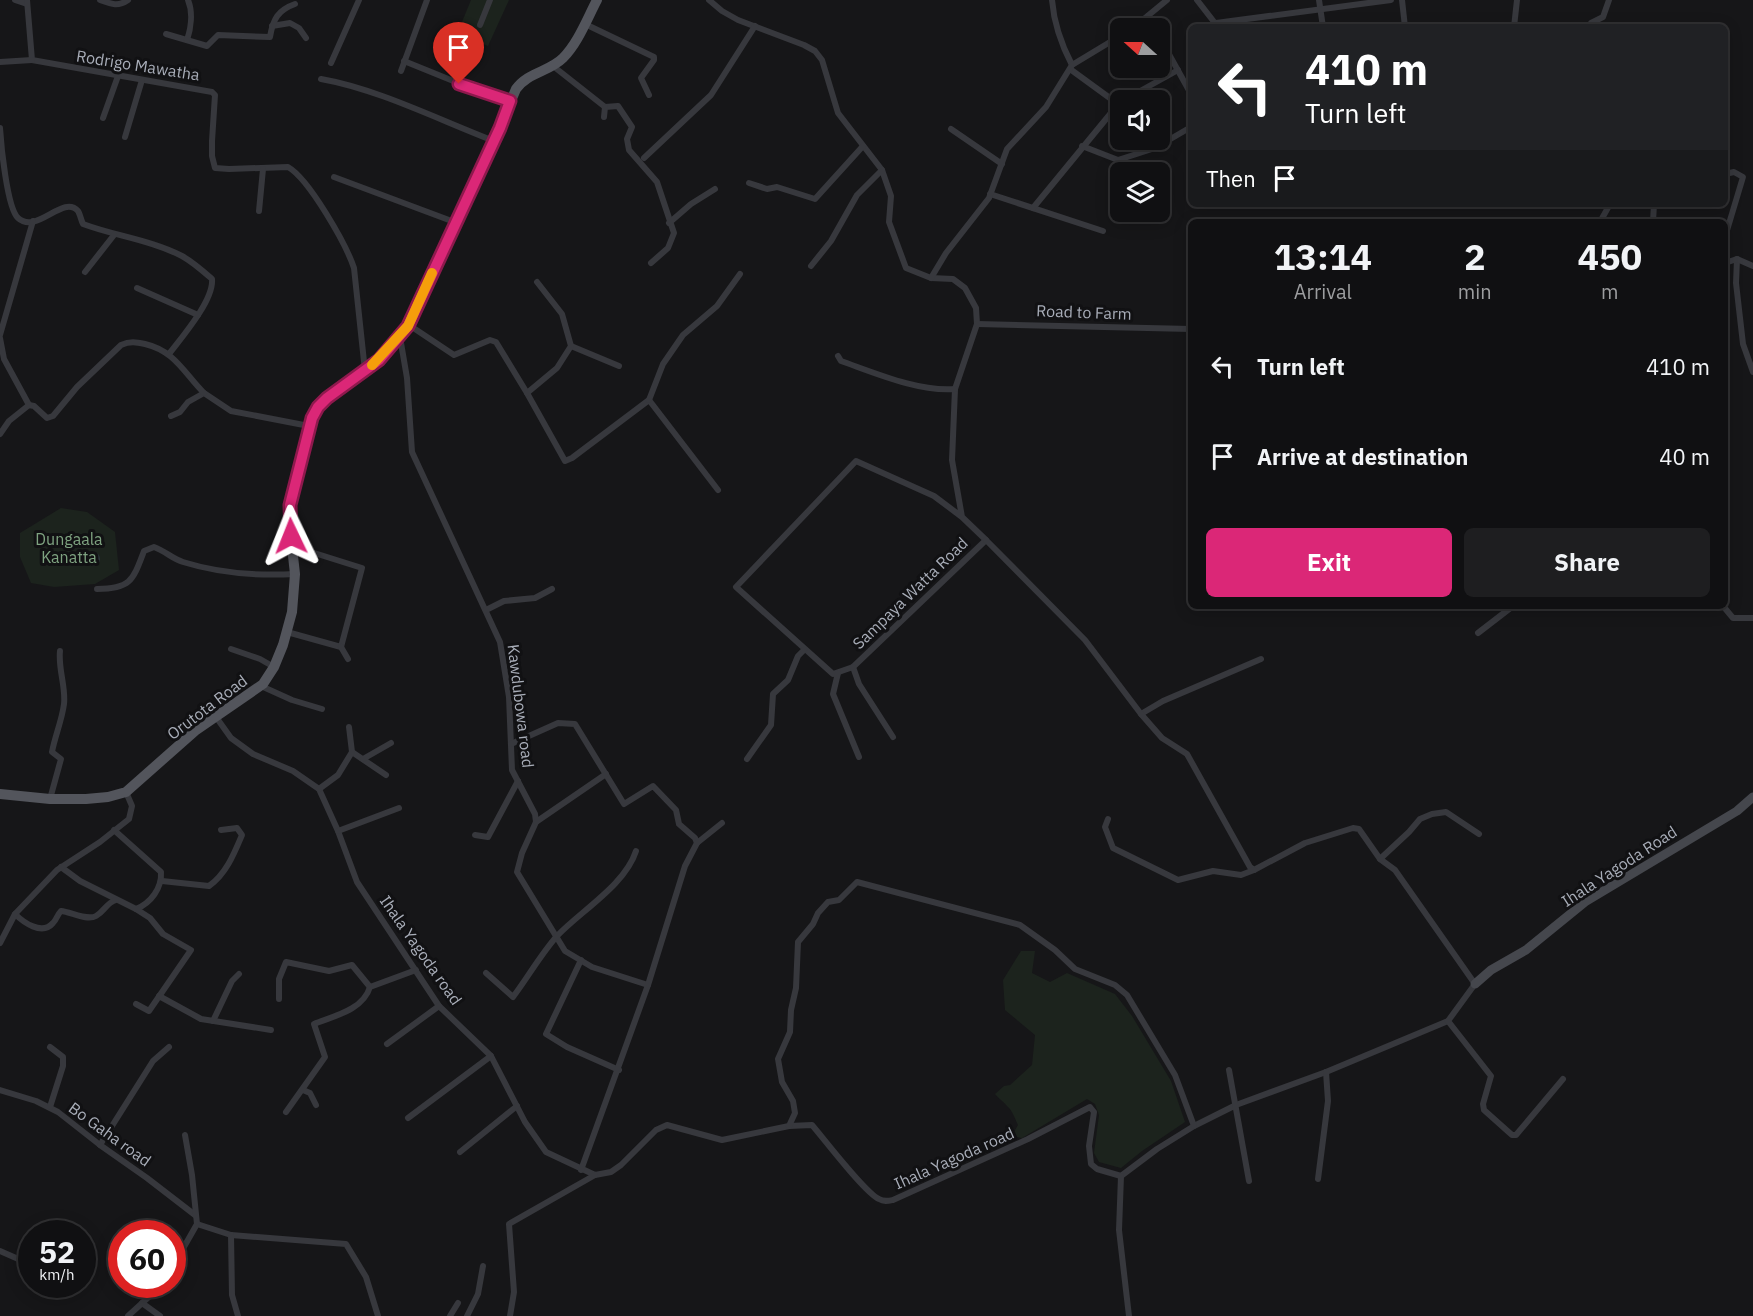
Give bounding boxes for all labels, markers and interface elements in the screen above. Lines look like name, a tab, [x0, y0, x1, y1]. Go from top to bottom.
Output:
north arrow	[1110, 18, 1170, 78]
map controls	[1110, 18, 1170, 222]
pin	[433, 22, 484, 84]
icon: arrive	[442, 31, 475, 64]
text: 410 m	[1305, 42, 1428, 97]
street label: Rodrigo Mawatha	[75, 45, 202, 85]
icon: left	[1206, 48, 1284, 126]
button: sound	[1110, 90, 1170, 150]
text: Turn left	[1305, 95, 1406, 130]
button: layers	[1110, 162, 1170, 222]
icon: arrive	[1268, 162, 1301, 195]
text: Then	[1206, 164, 1256, 193]
text: 13:14	[1274, 233, 1372, 280]
text: 2	[1464, 233, 1486, 280]
text: 450	[1577, 233, 1642, 280]
text: Arrival	[1294, 278, 1352, 305]
text: min	[1458, 278, 1492, 305]
text: m	[1601, 278, 1619, 305]
street label: Road to Farm	[1036, 300, 1132, 324]
icon: left	[1206, 350, 1239, 383]
text: Turn left	[1257, 352, 1345, 381]
text: 410 m	[1646, 352, 1710, 381]
icon: arrive	[1206, 440, 1239, 473]
text: Arrive at destination	[1257, 442, 1468, 471]
text: 40 m	[1659, 442, 1710, 471]
position arrow	[259, 504, 323, 568]
button: Exit	[1206, 528, 1452, 597]
button: Share	[1464, 528, 1710, 597]
park label: Dungaala Kanatta	[35, 529, 103, 567]
street label: Sampaya Watta Road	[848, 533, 972, 653]
street label: Kawdubowa road	[504, 643, 538, 769]
street label: Orutota Road	[163, 670, 251, 744]
street label: Ihala Yagoda Road	[1558, 821, 1680, 911]
street label: Ihala Yagoda road	[376, 891, 466, 1009]
street label: Bo Gaha road	[65, 1097, 155, 1171]
street label: Ihala Yagoda road	[891, 1123, 1017, 1193]
speed limit sign: 60	[108, 1220, 186, 1298]
text: 52	[39, 1232, 75, 1271]
text: km/h	[39, 1265, 75, 1284]

